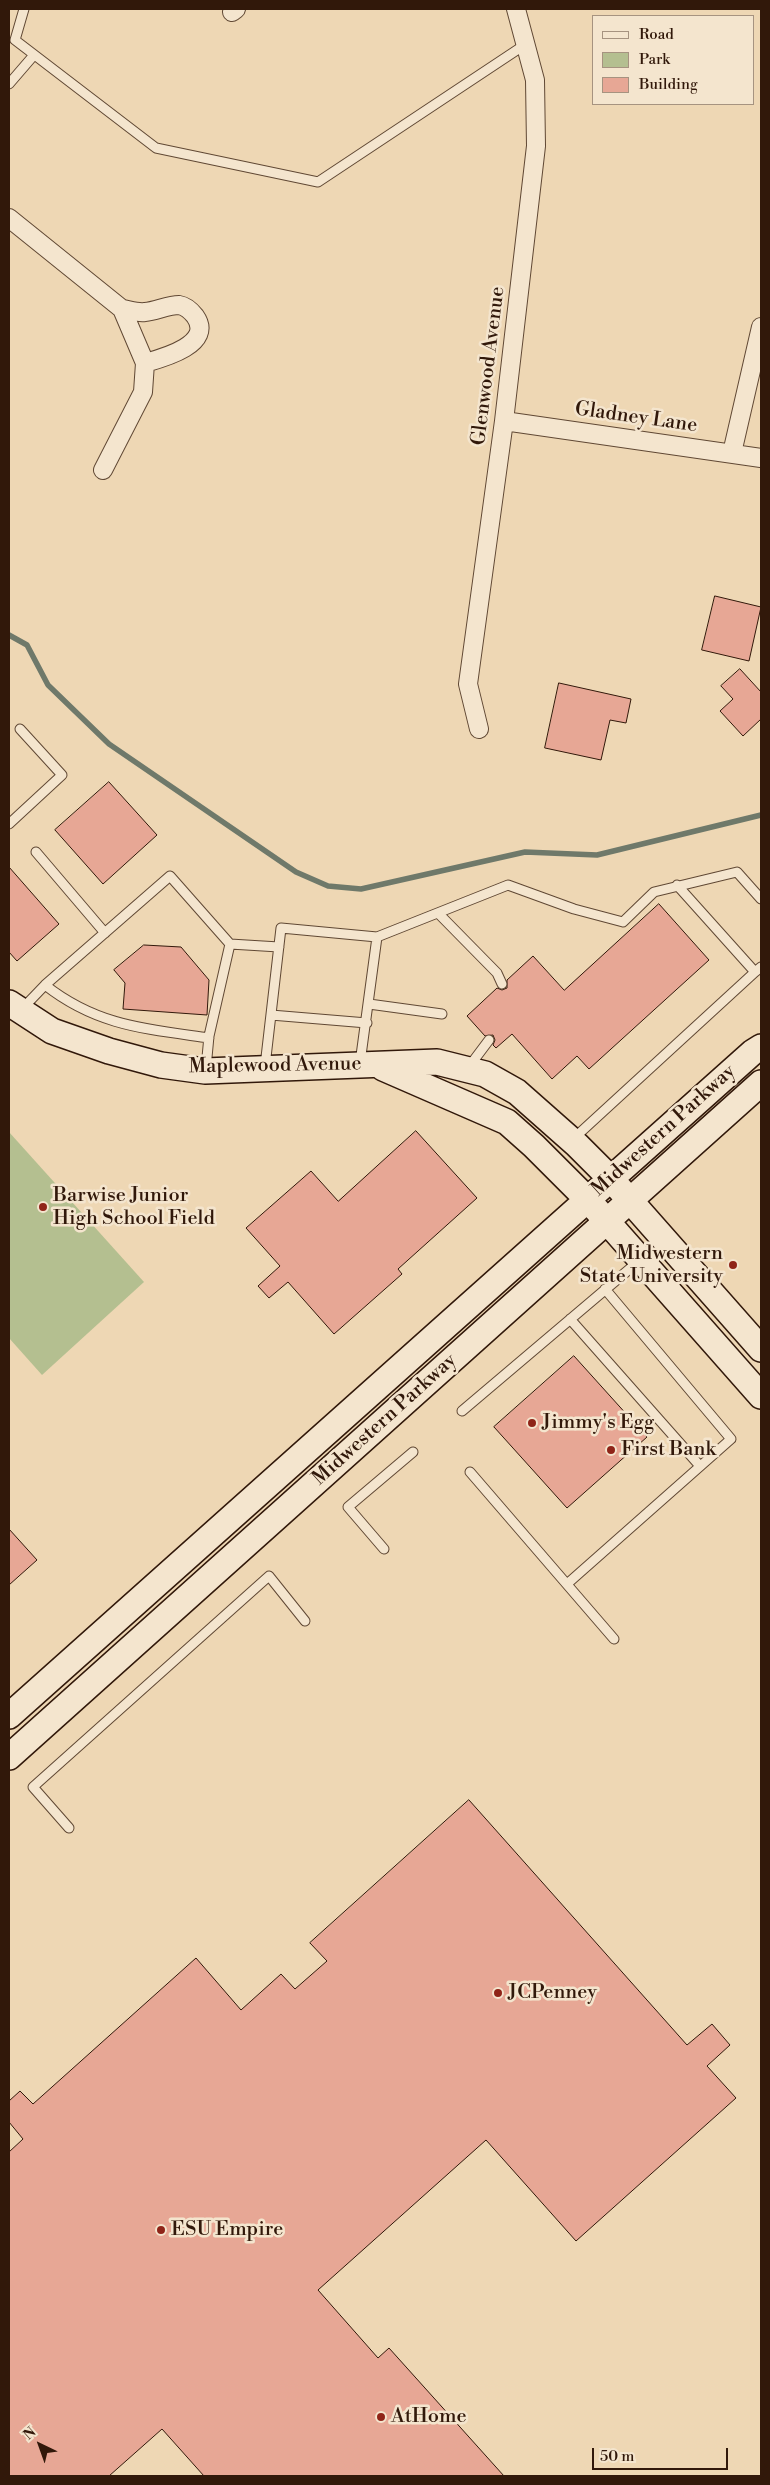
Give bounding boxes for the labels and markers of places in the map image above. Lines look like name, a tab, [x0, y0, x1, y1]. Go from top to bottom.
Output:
place label: Barwise Junior High School Field	[53, 1184, 215, 1231]
marker: Barwise Junior High School Field	[37, 1201, 49, 1213]
place label: Midwestern State University	[580, 1242, 723, 1289]
marker: Midwestern State University	[727, 1259, 739, 1271]
place label: Jimmy's Egg	[542, 1411, 654, 1435]
marker: Jimmy's Egg	[526, 1417, 538, 1429]
place label: First Bank	[621, 1438, 716, 1462]
marker: First Bank	[605, 1444, 617, 1456]
place label: JCPenney	[508, 1981, 597, 2005]
marker: JCPenney	[492, 1987, 504, 1999]
place label: ESU Empire	[171, 2218, 283, 2242]
marker: ESU Empire	[155, 2224, 167, 2236]
place label: AtHome	[391, 2405, 467, 2429]
marker: AtHome	[375, 2411, 387, 2423]

